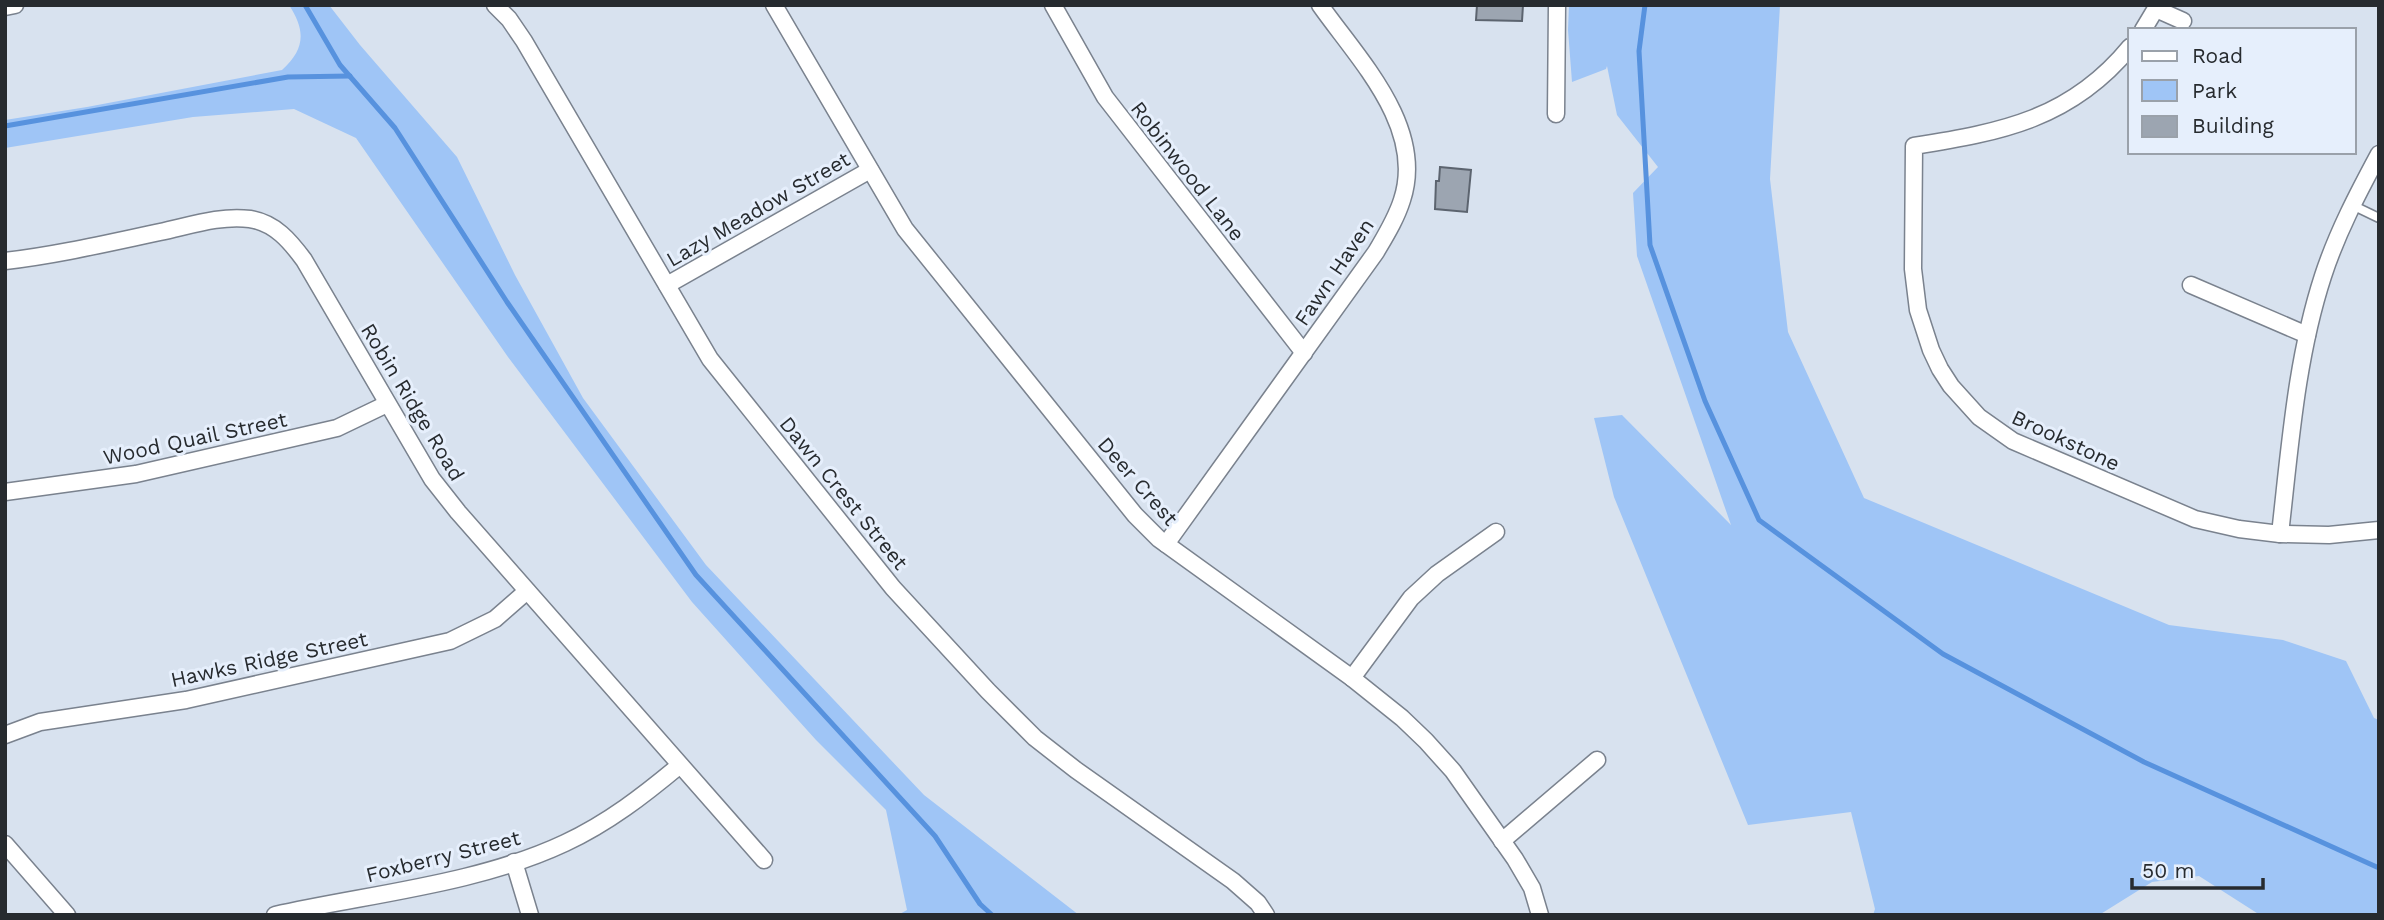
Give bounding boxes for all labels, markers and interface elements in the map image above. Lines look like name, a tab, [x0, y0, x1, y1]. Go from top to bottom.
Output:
legend	[2128, 28, 2356, 154]
text: Road	[2192, 43, 2243, 68]
text: Park	[2192, 78, 2237, 103]
street label: Robinwood Lane	[1126, 96, 1250, 246]
text: Building	[2192, 113, 2274, 138]
street label: Lazy Meadow Street	[662, 146, 854, 272]
street label: Fawn Haven	[1289, 214, 1379, 330]
street label: Robin Ridge Road	[356, 319, 470, 485]
street label: Brookstone	[2008, 404, 2124, 476]
street label: Wood Quail Street	[101, 406, 289, 470]
street label: Dawn Crest Street	[775, 411, 913, 575]
street label: Deer Crest	[1093, 432, 1183, 531]
street label: Hawks Ridge Street	[168, 626, 370, 692]
street label: Foxberry Street	[363, 825, 523, 887]
scale bar	[2132, 846, 2263, 890]
text: 50 m	[2142, 858, 2194, 883]

